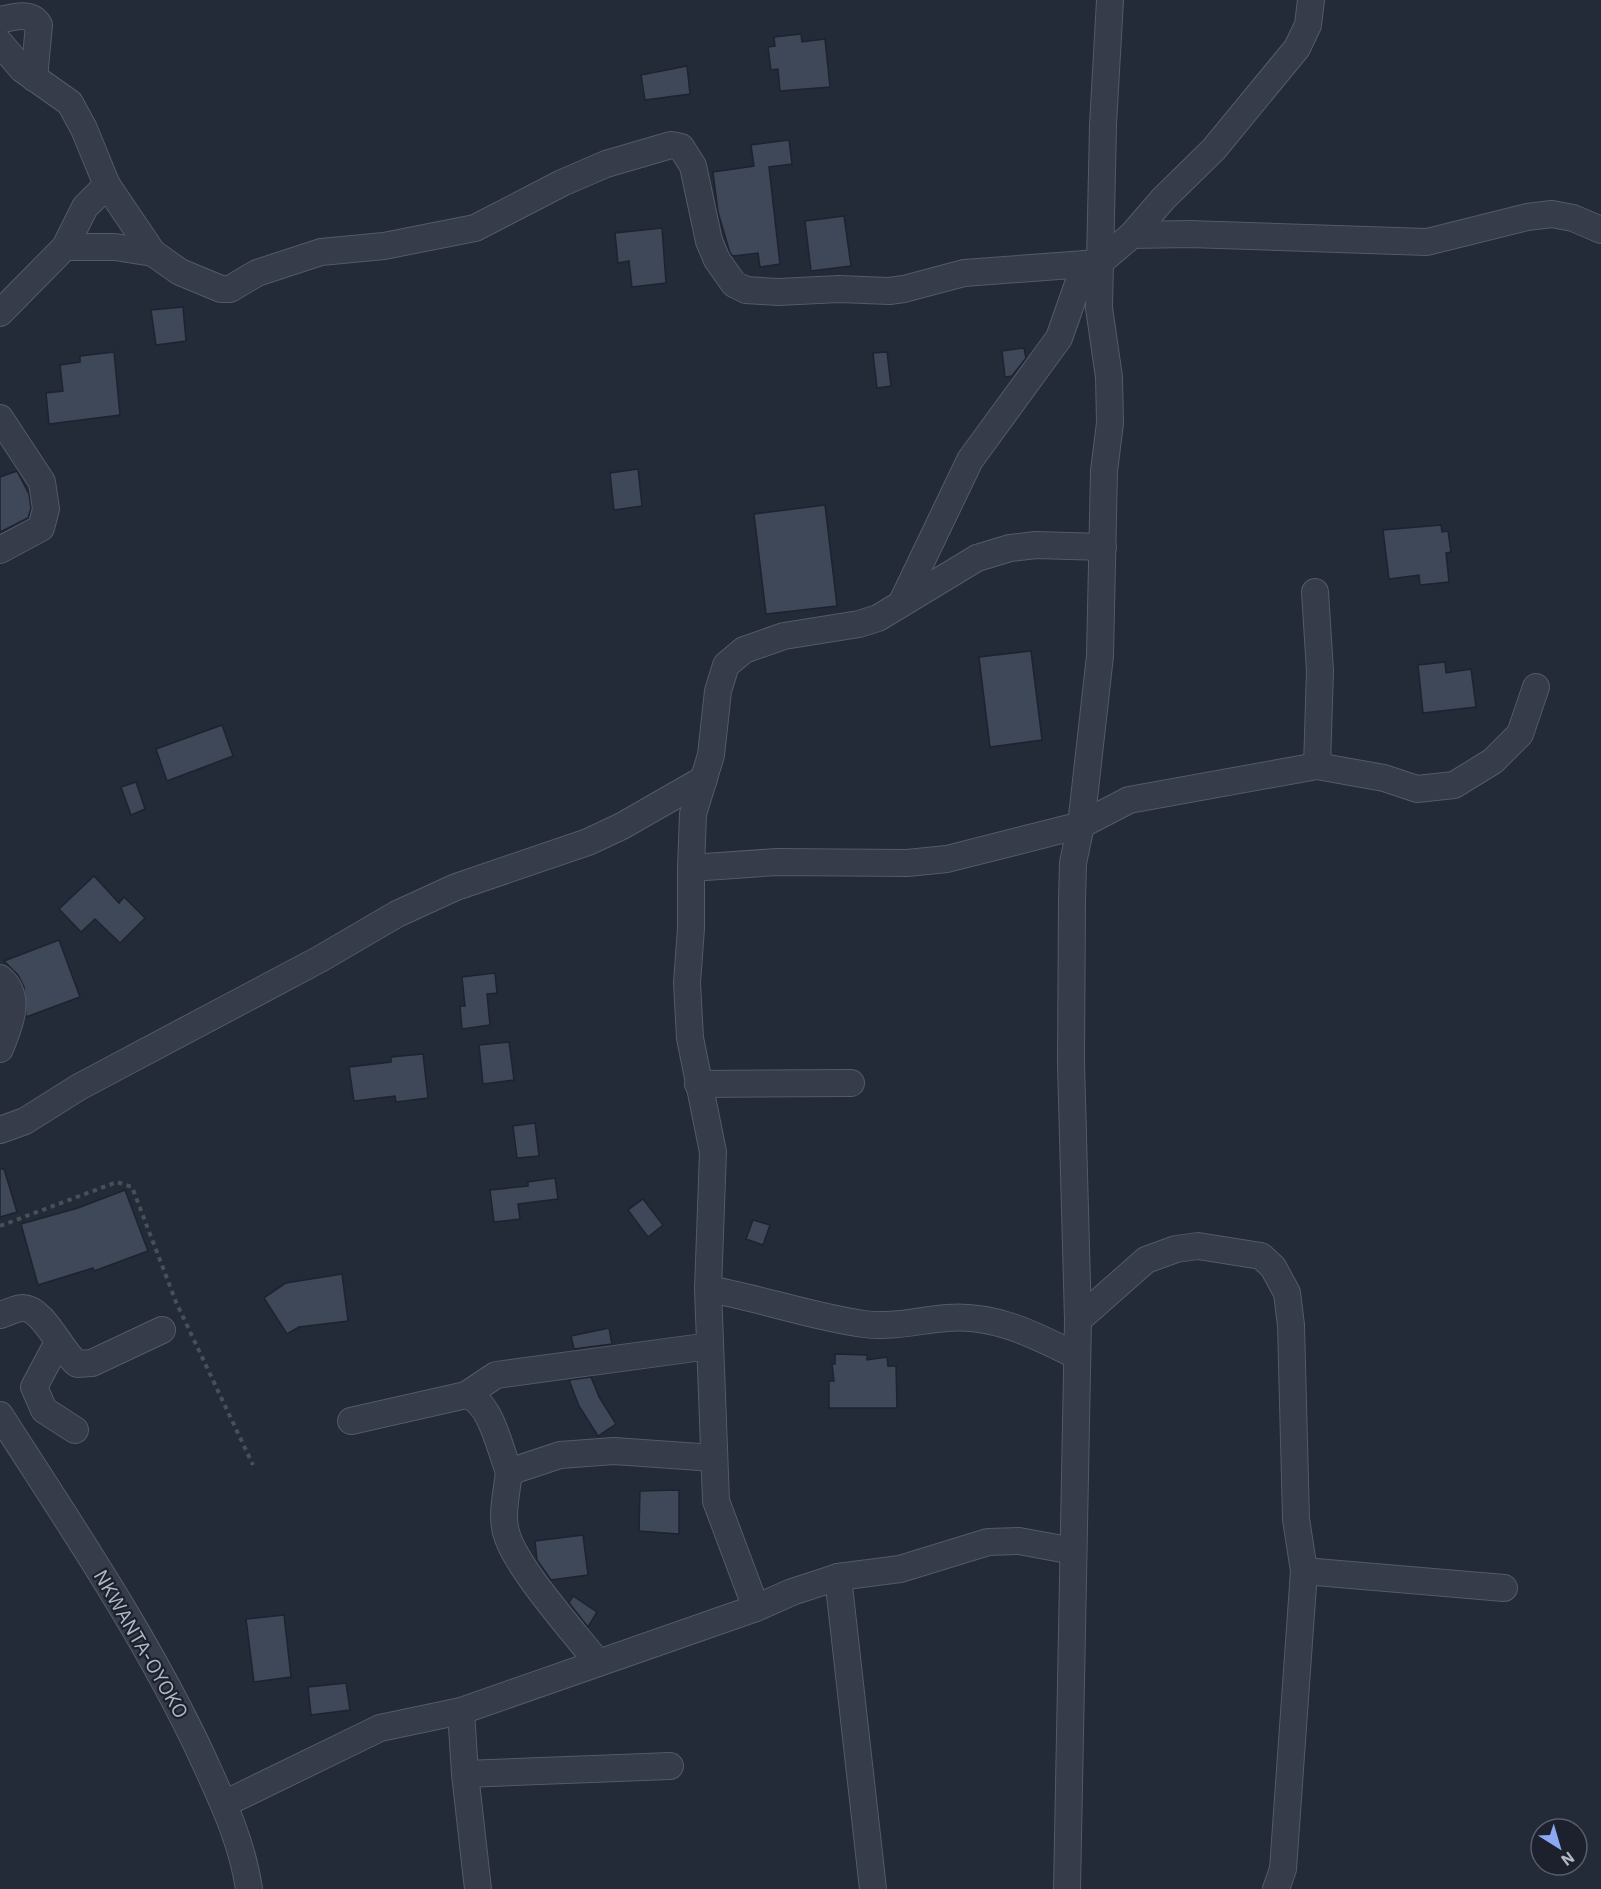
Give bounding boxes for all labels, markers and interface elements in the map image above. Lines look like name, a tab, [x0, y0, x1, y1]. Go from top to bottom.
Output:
street label: NKWANTA-OYOKO	[88, 1564, 195, 1723]
north arrow	[1529, 1817, 1589, 1877]
text: N	[1557, 1848, 1579, 1870]

